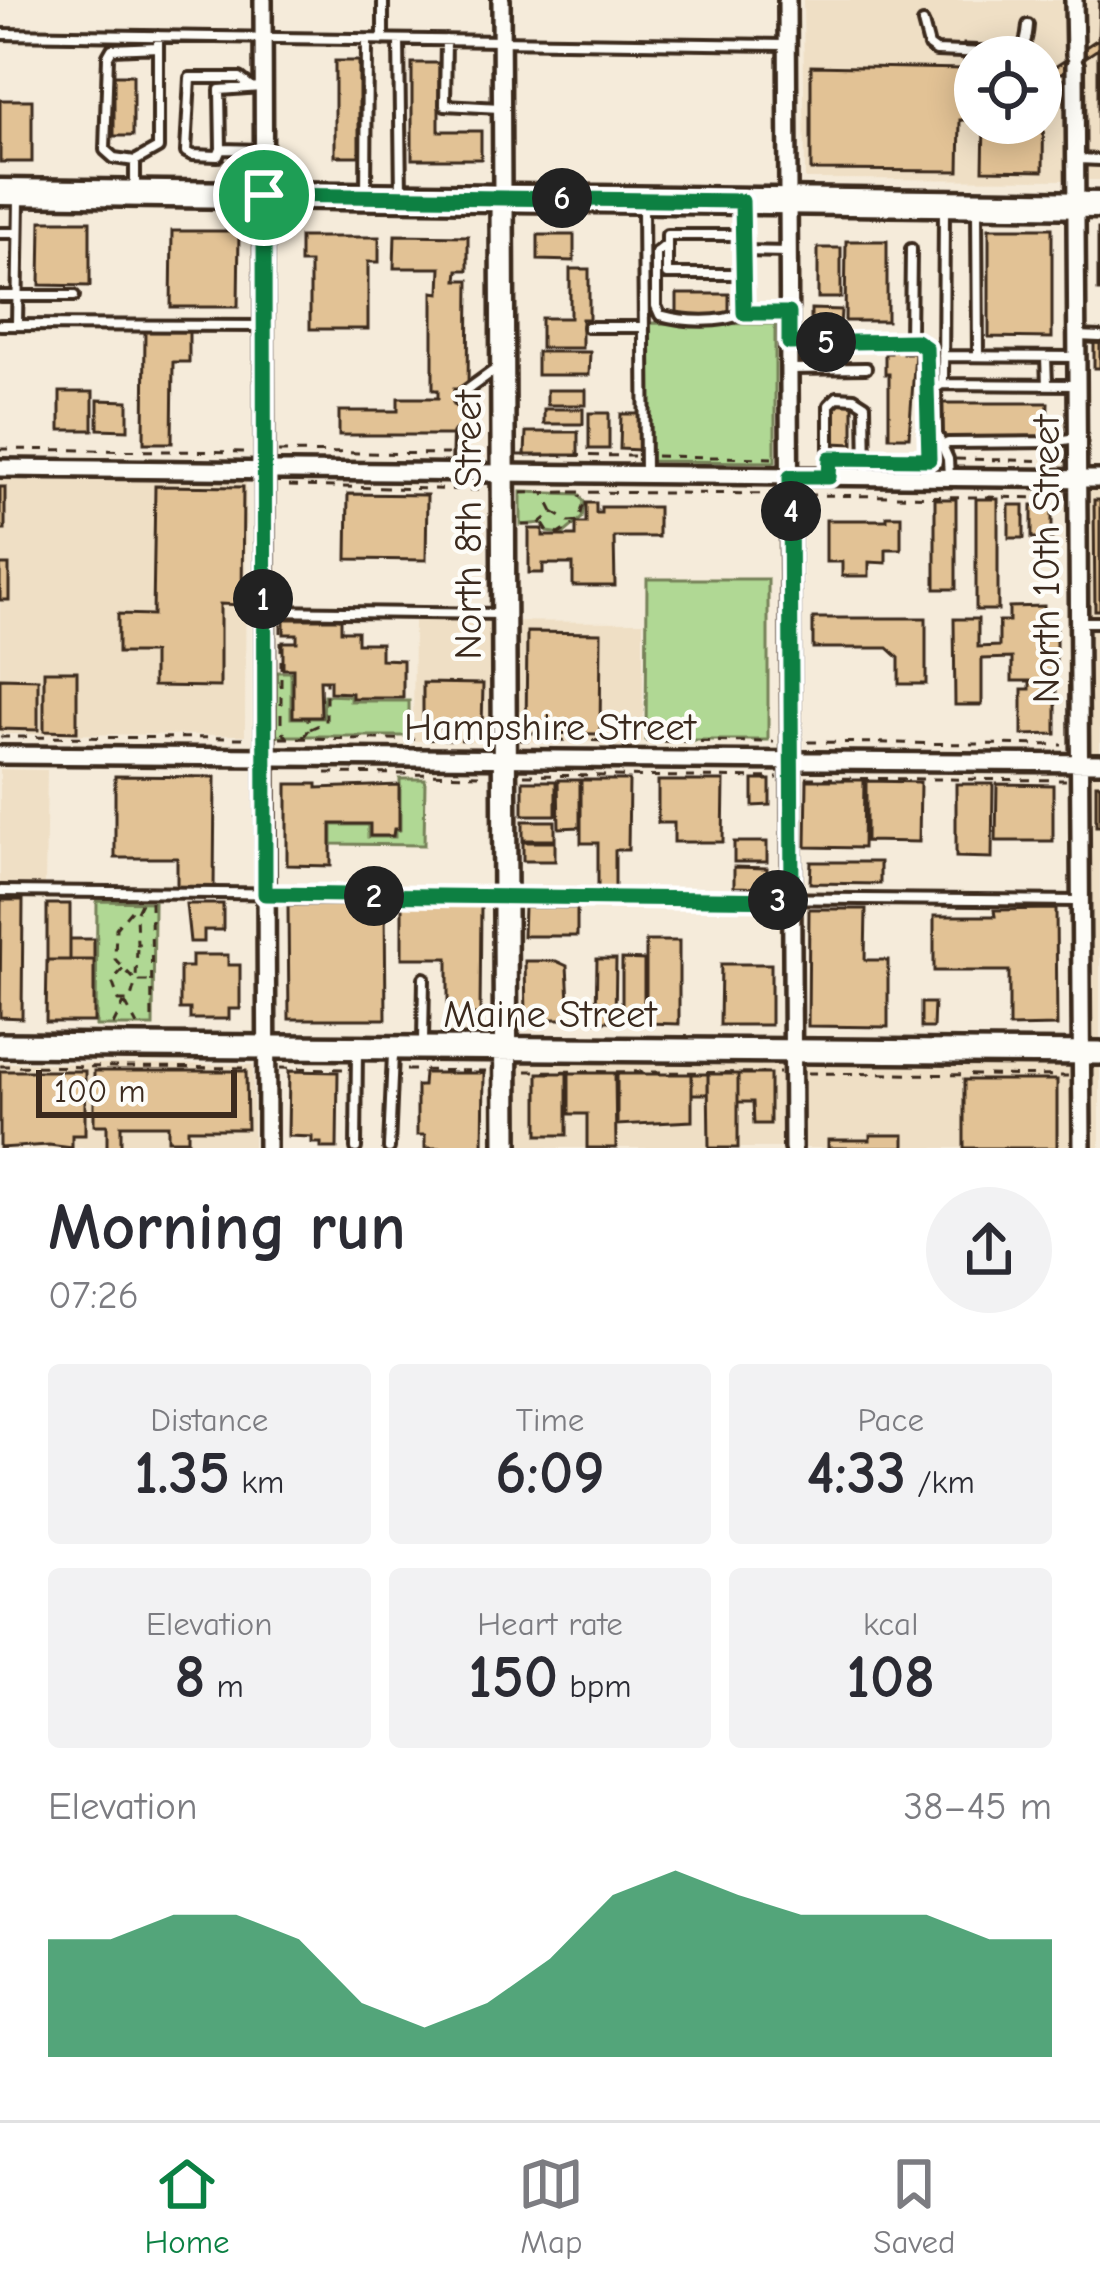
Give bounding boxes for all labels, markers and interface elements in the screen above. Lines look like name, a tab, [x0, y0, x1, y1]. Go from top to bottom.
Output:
map controls	[954, 36, 1062, 144]
button: locate	[954, 36, 1062, 144]
pin	[213, 144, 315, 246]
icon: arrive	[231, 162, 297, 228]
pin: 6	[532, 168, 592, 228]
text: 6	[553, 179, 571, 217]
pin: 5	[796, 312, 856, 372]
text: 5	[817, 323, 835, 361]
street label: North 8th Street	[446, 388, 491, 660]
street label: North 10th Street	[1024, 413, 1069, 703]
pin: 4	[761, 481, 821, 541]
text: 4	[783, 492, 799, 530]
pin: 1	[233, 569, 293, 629]
text: 1	[257, 580, 269, 618]
street label: Hampshire Street	[404, 705, 698, 750]
pin: 2	[344, 866, 404, 926]
pin: 3	[748, 870, 808, 930]
text: 2	[366, 877, 382, 915]
text: 3	[770, 881, 786, 919]
street label: Maine Street	[443, 992, 659, 1037]
scale bar	[36, 1064, 237, 1117]
text: 100 m	[54, 1072, 146, 1110]
button: share	[926, 1187, 1052, 1313]
text: Morning run	[48, 1190, 406, 1266]
text: 07:26	[48, 1273, 139, 1318]
text: Distance	[150, 1401, 268, 1439]
text: Time	[516, 1401, 584, 1439]
text: Pace	[857, 1401, 924, 1439]
text: 1.35	[134, 1439, 230, 1508]
text: 6:09	[495, 1439, 605, 1508]
text: 4:33	[806, 1439, 906, 1508]
text: km	[230, 1463, 284, 1501]
text: /km	[906, 1463, 975, 1501]
text: Elevation	[146, 1605, 273, 1643]
text: Heart rate	[477, 1605, 623, 1643]
text: kcal	[863, 1605, 918, 1643]
text: 8	[175, 1643, 206, 1712]
text: 150	[468, 1643, 558, 1712]
text: 108	[846, 1643, 935, 1712]
text: m	[206, 1667, 244, 1705]
text: bpm	[558, 1667, 632, 1705]
text: Elevation	[48, 1784, 197, 1829]
text: 38–45 m	[903, 1784, 1052, 1829]
tab: Home	[144, 2151, 230, 2261]
tab: Map	[518, 2151, 584, 2261]
tab: Saved	[873, 2151, 956, 2261]

